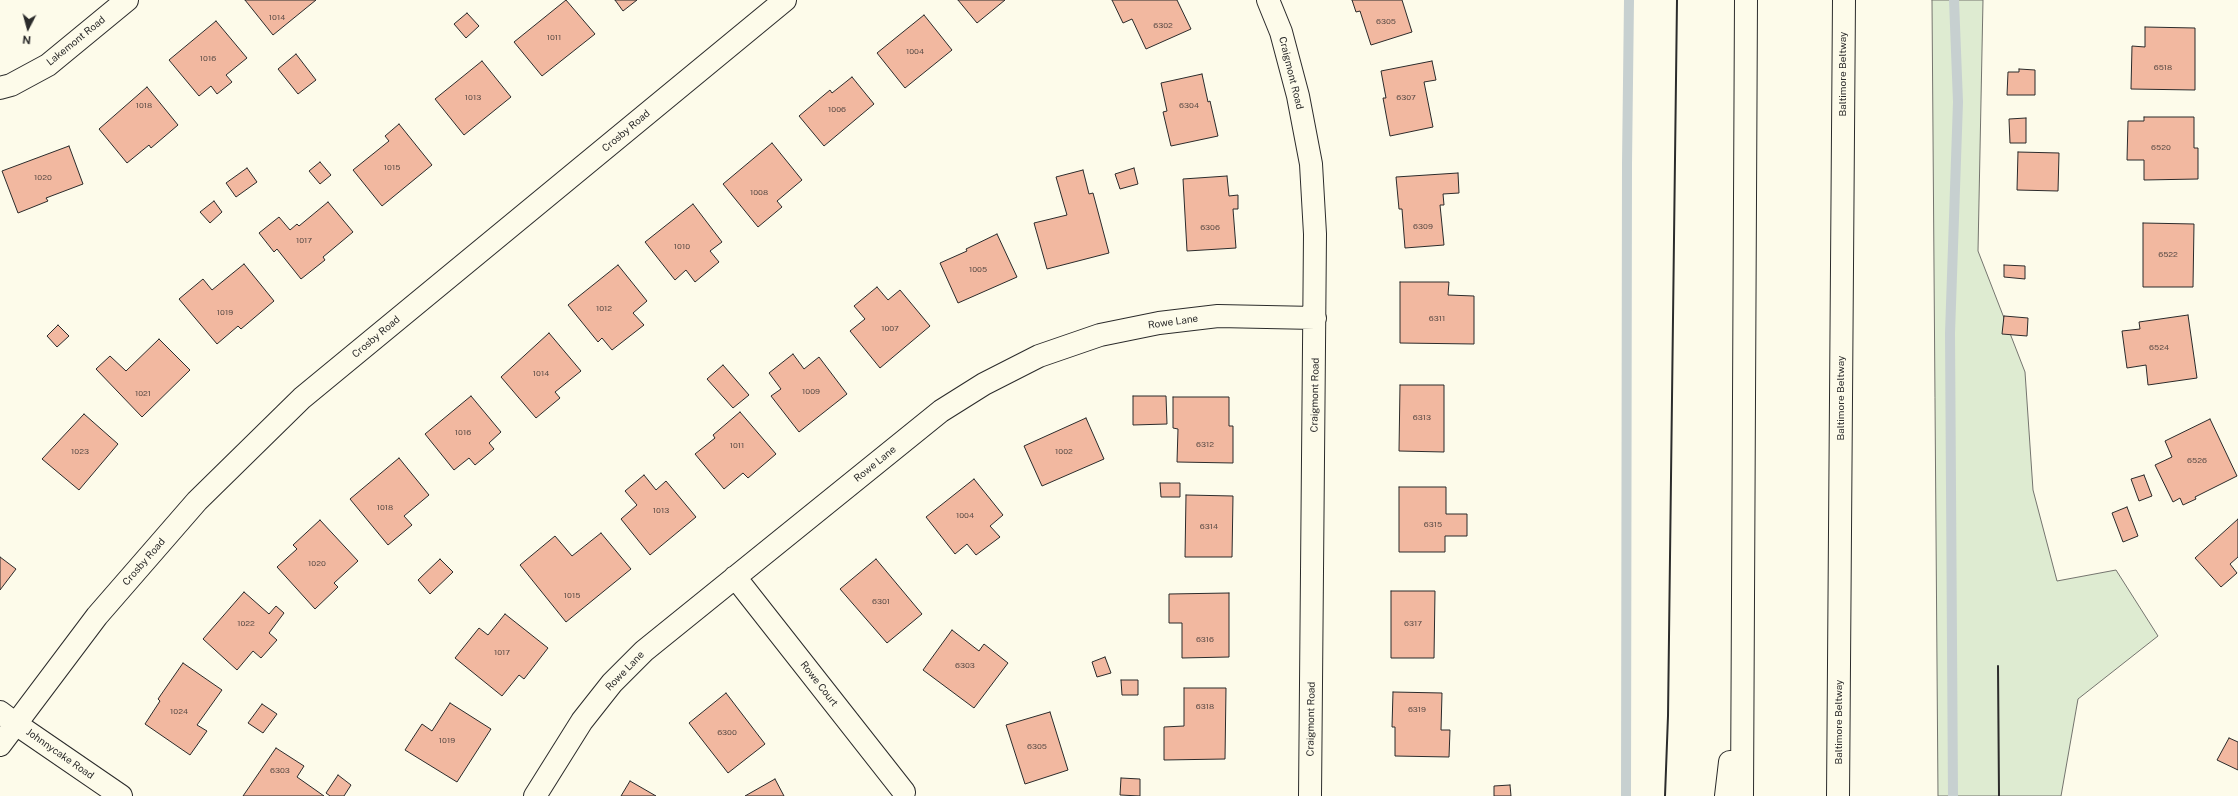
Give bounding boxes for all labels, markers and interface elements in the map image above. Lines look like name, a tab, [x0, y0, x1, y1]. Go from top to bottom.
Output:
north arrow	[8, 8, 48, 48]
house number: 1014	[269, 13, 285, 23]
street label: Lakemont Road	[44, 14, 108, 68]
house number: 6305	[1376, 17, 1396, 27]
house number: 6302	[1153, 21, 1173, 31]
street label: Baltimore Beltway	[1837, 32, 1849, 116]
house number: 1011	[547, 33, 561, 43]
text: N	[22, 34, 32, 46]
street label: Craigmont Road	[1276, 35, 1306, 111]
house number: 1004	[906, 47, 924, 57]
house number: 1016	[200, 54, 216, 64]
house number: 6518	[2154, 63, 2172, 73]
house number: 1013	[465, 93, 481, 103]
house number: 6307	[1396, 93, 1416, 103]
house number: 1018	[136, 101, 152, 111]
house number: 6304	[1179, 101, 1199, 111]
house number: 1006	[828, 105, 846, 115]
street label: Crosby Road	[600, 108, 652, 154]
house number: 6520	[2151, 143, 2171, 153]
house number: 1015	[384, 163, 400, 173]
house number: 1020	[34, 173, 52, 183]
house number: 1008	[750, 188, 768, 198]
house number: 6309	[1413, 222, 1433, 232]
house number: 6306	[1200, 223, 1220, 233]
house number: 1017	[296, 236, 312, 246]
house number: 1010	[674, 242, 690, 252]
house number: 6522	[2158, 250, 2178, 260]
house number: 1005	[969, 265, 987, 275]
house number: 1012	[596, 304, 612, 314]
house number: 1019	[217, 308, 233, 318]
street label: Rowe Lane	[1147, 313, 1199, 331]
street label: Crosby Road	[350, 314, 402, 360]
house number: 6311	[1429, 314, 1445, 324]
house number: 1007	[881, 324, 899, 334]
house number: 6524	[2149, 343, 2169, 353]
street label: Baltimore Beltway	[1835, 356, 1847, 440]
street label: Craigmont Road	[1308, 358, 1322, 432]
house number: 1014	[533, 369, 549, 379]
house number: 1009	[802, 387, 820, 397]
house number: 1021	[135, 389, 151, 399]
house number: 6313	[1413, 413, 1431, 423]
house number: 1016	[455, 428, 471, 438]
house number: 6312	[1196, 440, 1214, 450]
house number: 1011	[730, 441, 744, 451]
street label: Rowe Lane	[852, 443, 898, 485]
house number: 1023	[71, 447, 89, 457]
house number: 1002	[1055, 447, 1073, 457]
house number: 6526	[2187, 456, 2207, 466]
house number: 1018	[377, 503, 393, 513]
house number: 1013	[653, 506, 669, 516]
house number: 1004	[956, 511, 974, 521]
house number: 6315	[1424, 520, 1442, 530]
house number: 6314	[1200, 522, 1218, 532]
street label: Crosby Road	[120, 536, 168, 588]
house number: 1020	[308, 559, 326, 569]
house number: 1015	[564, 591, 580, 601]
house number: 6301	[872, 597, 890, 607]
house number: 1022	[237, 619, 255, 629]
house number: 6317	[1404, 619, 1422, 629]
house number: 6316	[1196, 635, 1214, 645]
house number: 1017	[494, 648, 510, 658]
street label: Rowe Lane	[603, 649, 647, 693]
street label: Rowe Court	[798, 659, 840, 709]
house number: 6303	[955, 661, 975, 671]
street label: Baltimore Beltway	[1833, 680, 1845, 764]
street label: Craigmont Road	[1304, 682, 1318, 756]
house number: 6318	[1196, 702, 1214, 712]
house number: 6319	[1408, 705, 1426, 715]
house number: 1024	[170, 707, 188, 717]
street label: Johnnycake Road	[24, 726, 96, 782]
house number: 6300	[717, 728, 737, 738]
house number: 1019	[439, 736, 455, 746]
house number: 6305	[1027, 742, 1047, 752]
house number: 6303	[270, 766, 290, 776]

